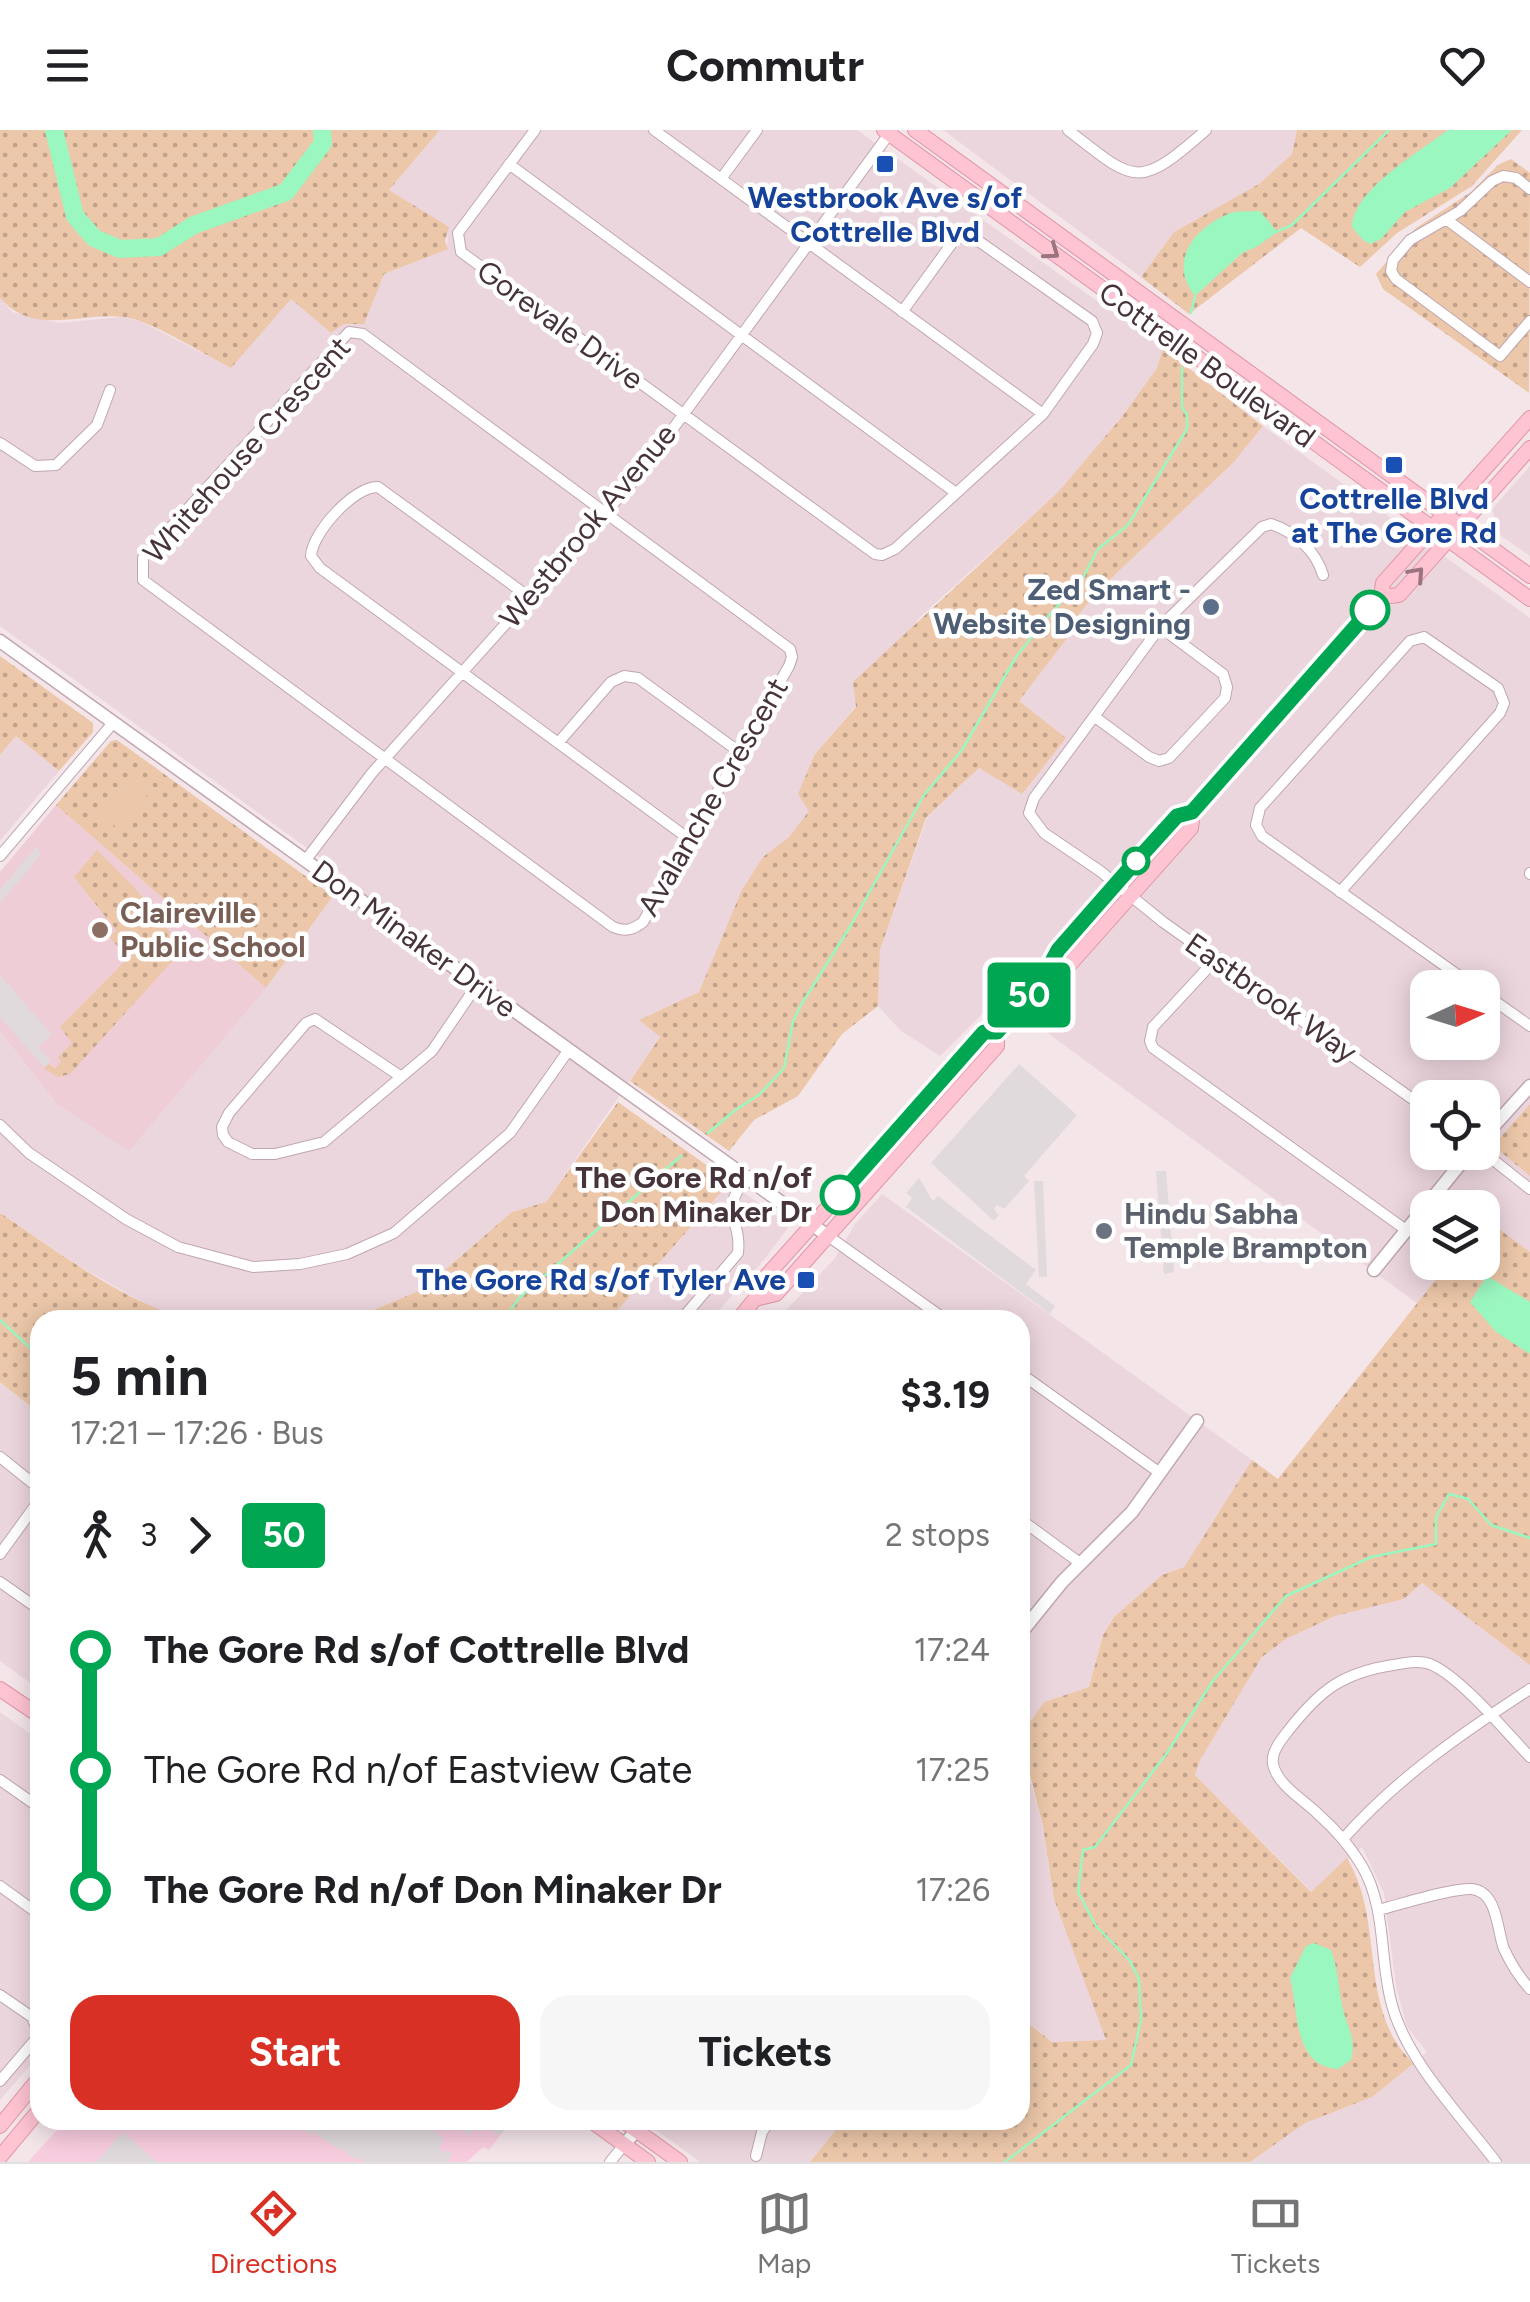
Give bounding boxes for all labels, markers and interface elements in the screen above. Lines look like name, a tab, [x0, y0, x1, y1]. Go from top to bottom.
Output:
icon: menu	[40, 38, 95, 93]
text: Commutr	[666, 38, 864, 92]
icon: heart	[1435, 38, 1490, 93]
marker: Westbrook Ave s/of Cottrelle Blvd	[874, 153, 896, 175]
place label: Westbrook Ave s/of Cottrelle Blvd	[748, 179, 1023, 250]
one-way arrow	[1041, 240, 1060, 259]
street label: Gorevale Drive	[470, 252, 651, 397]
street label: Cottrelle Boulevard	[1092, 274, 1323, 456]
street label: Whitehouse Crescent	[135, 329, 358, 570]
street label: Westbrook Avenue	[491, 416, 684, 635]
marker: Cottrelle Blvd at The Gore Rd	[1383, 454, 1405, 476]
place label: Cottrelle Blvd at The Gore Rd	[1291, 480, 1497, 551]
one-way arrow	[1406, 567, 1424, 586]
place label: Zed Smart - Website Designing	[933, 571, 1191, 642]
unlabelled marker	[1351, 591, 1389, 629]
marker: Zed Smart - Website Designing	[1200, 596, 1222, 618]
street label: Avalanche Crescent	[629, 671, 796, 922]
unlabelled marker	[1123, 848, 1149, 874]
street label: Don Minaker Drive	[305, 852, 524, 1025]
place label: Claireville Public School	[120, 894, 306, 965]
marker: Claireville Public School	[89, 919, 111, 941]
street label: Eastbrook Way	[1178, 925, 1365, 1071]
line badge: 50	[984, 962, 1074, 1028]
north arrow	[1410, 970, 1500, 1060]
map controls	[1410, 970, 1500, 1280]
text: 50	[1007, 974, 1051, 1016]
button: locate	[1410, 1080, 1500, 1170]
place label: The Gore Rd n/of Don Minaker Dr	[575, 1159, 812, 1230]
marker: The Gore Rd n/of Don Minaker Dr	[821, 1176, 859, 1214]
button: layers	[1410, 1190, 1500, 1280]
place label: Hindu Sabha Temple Brampton	[1124, 1195, 1368, 1266]
marker: Hindu Sabha Temple Brampton	[1093, 1220, 1115, 1242]
place label: The Gore Rd s/of Tyler Ave	[416, 1261, 786, 1298]
marker: The Gore Rd s/of Tyler Ave	[795, 1269, 817, 1291]
text: 5 min	[70, 1343, 209, 1409]
text: $3.19	[900, 1372, 990, 1418]
text: 17:21 – 17:26 · Bus	[70, 1414, 324, 1452]
icon: walk	[70, 1508, 125, 1563]
icon: forward	[172, 1508, 227, 1563]
text: 50	[262, 1514, 305, 1556]
text: 3	[140, 1516, 157, 1554]
text: 2 stops	[885, 1516, 990, 1554]
text: The Gore Rd s/of Cottrelle Blvd	[144, 1627, 689, 1673]
text: 17:24	[914, 1631, 990, 1669]
text: The Gore Rd n/of Eastview Gate	[144, 1747, 692, 1793]
text: 17:25	[915, 1751, 990, 1789]
text: The Gore Rd n/of Don Minaker Dr	[144, 1867, 722, 1913]
text: 17:26	[916, 1871, 990, 1909]
button: Start	[70, 1995, 520, 2110]
button: Tickets	[540, 1995, 990, 2110]
tab: Directions	[210, 2186, 337, 2280]
tab: Map	[757, 2186, 812, 2280]
tab: Tickets	[1231, 2186, 1320, 2280]

